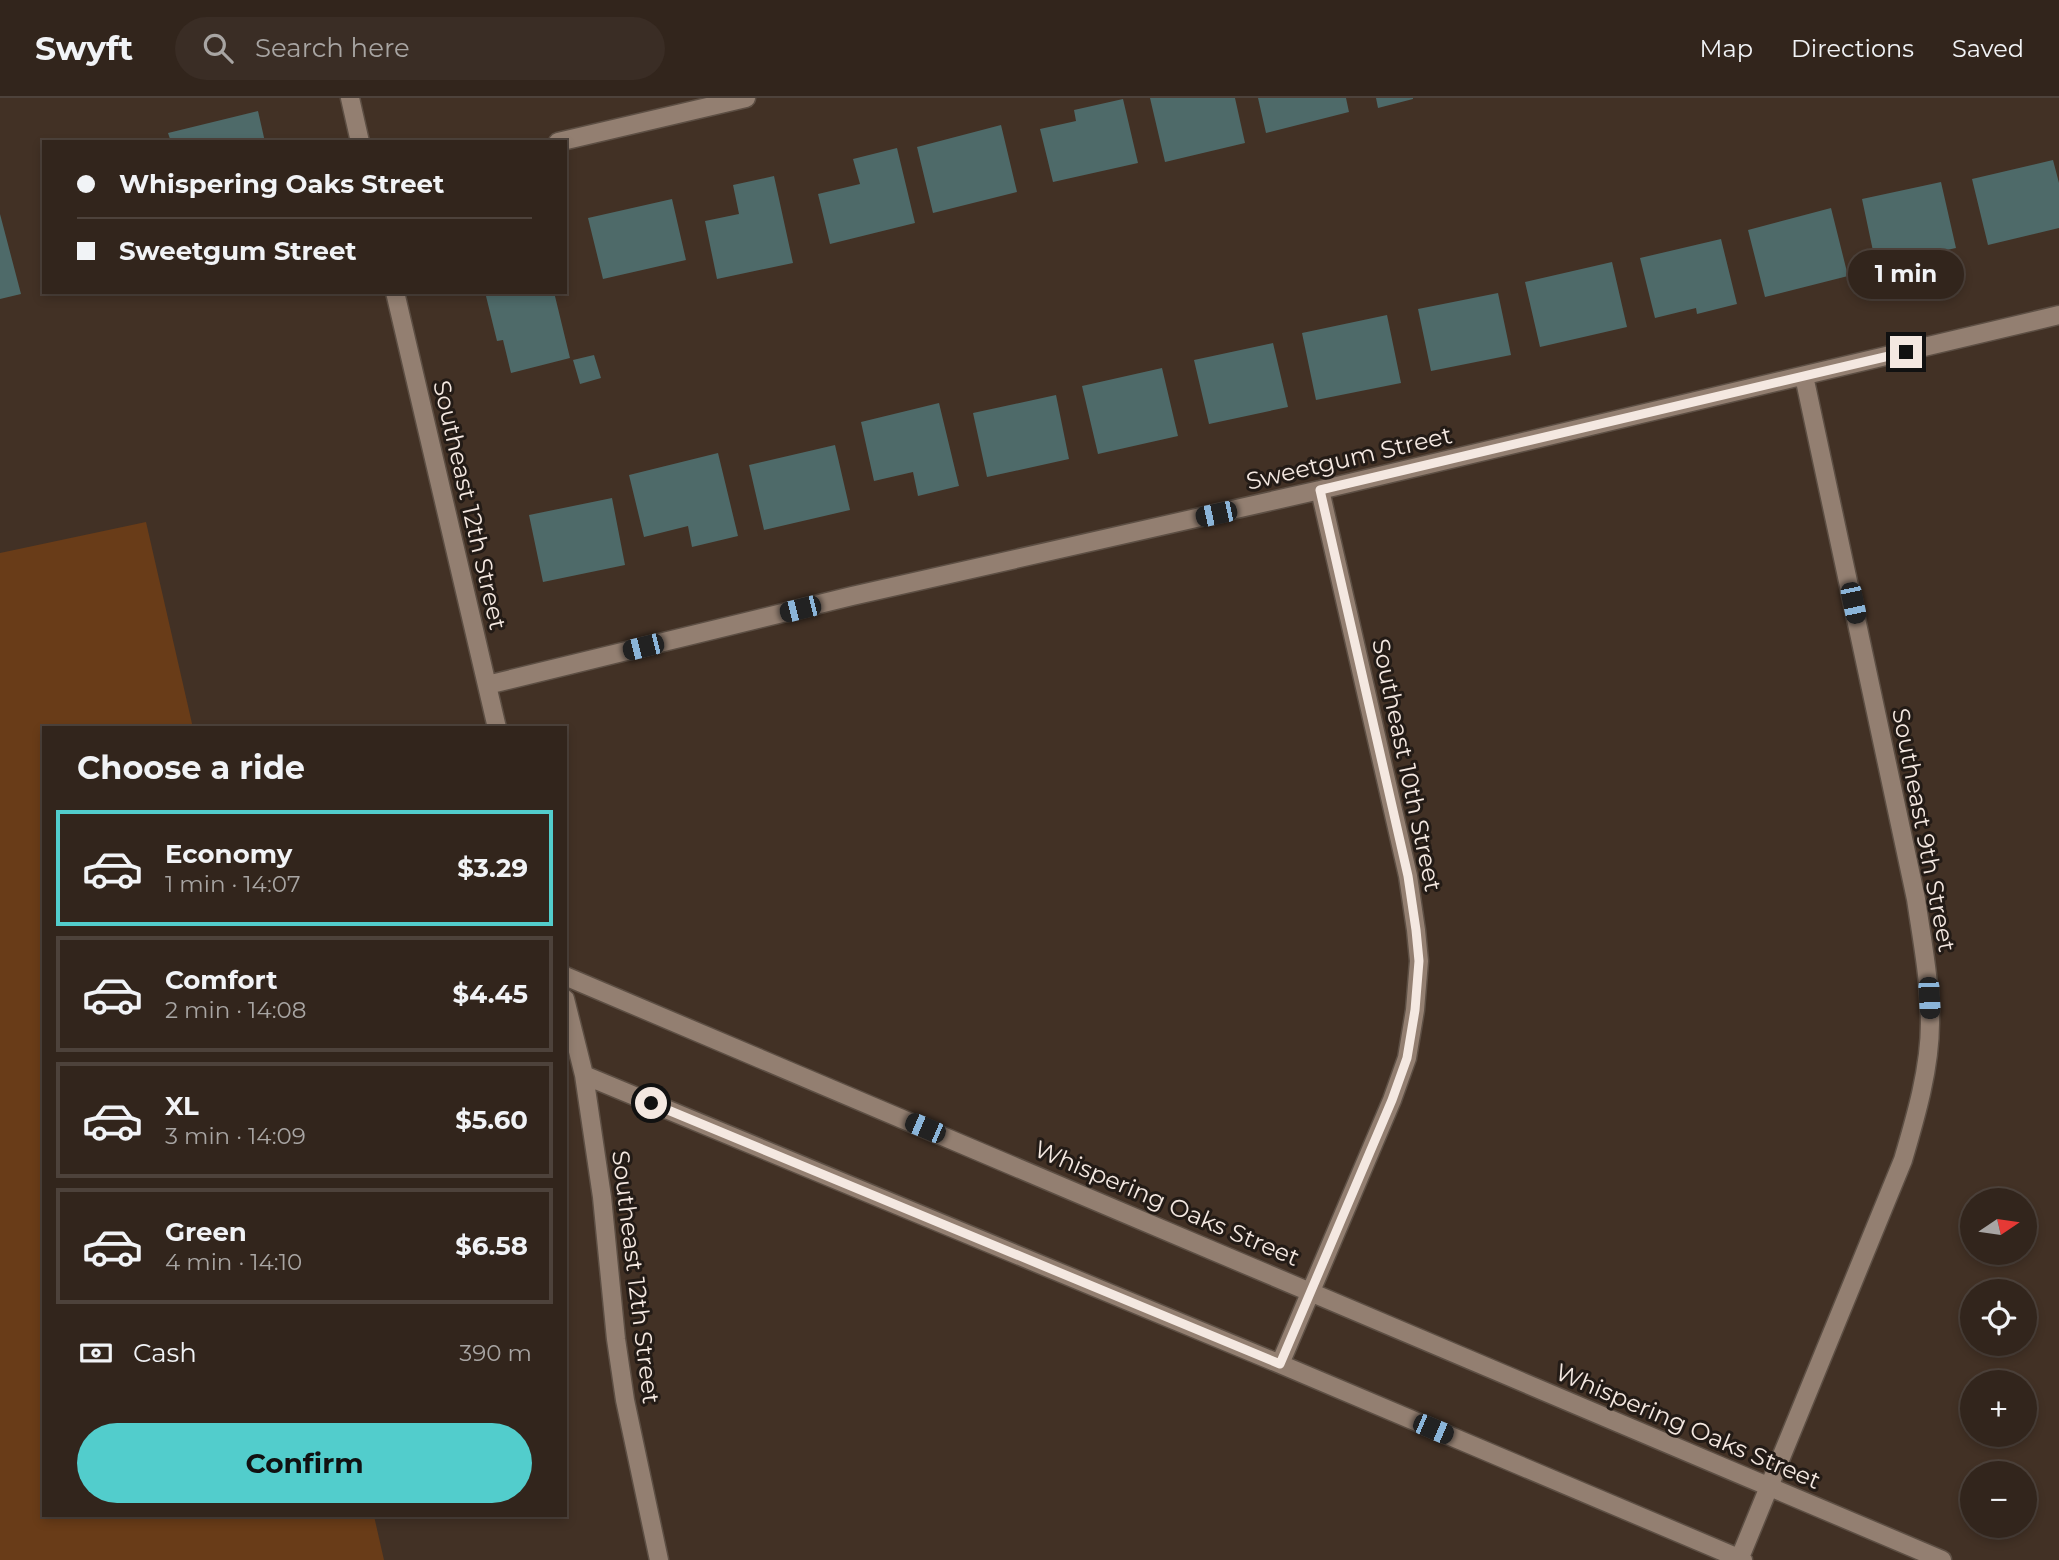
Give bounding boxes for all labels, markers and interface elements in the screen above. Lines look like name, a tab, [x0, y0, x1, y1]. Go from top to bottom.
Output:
search box	[175, 17, 665, 80]
text: Swyft	[35, 28, 133, 68]
icon: search	[199, 29, 237, 67]
text: Search here	[255, 32, 410, 64]
text: Map	[1700, 34, 1753, 63]
text: Directions	[1791, 34, 1914, 63]
text: Saved	[1952, 34, 2024, 63]
text: Whispering Oaks Street	[119, 168, 444, 200]
text: Sweetgum Street	[119, 235, 357, 267]
callout: 1 min	[1848, 250, 1964, 300]
text: 1 min	[1875, 260, 1937, 288]
route end	[1890, 336, 1922, 368]
street label: Southeast 12th Street	[427, 377, 513, 633]
street label: Sweetgum Street	[1243, 420, 1455, 496]
car	[1194, 499, 1239, 529]
car	[1839, 580, 1868, 626]
car	[778, 594, 823, 624]
car	[621, 632, 666, 662]
street label: Southeast 10th Street	[1366, 636, 1448, 894]
street label: Southeast 9th Street	[1886, 706, 1962, 955]
text: Choose a ride	[77, 748, 305, 787]
icon: car	[81, 837, 144, 900]
text: Economy	[165, 838, 292, 870]
text: $3.29	[457, 852, 528, 884]
text: 1 min · 14:07	[165, 870, 300, 898]
icon: car	[81, 963, 144, 1026]
text: Comfort	[165, 964, 277, 996]
car	[1918, 976, 1941, 1020]
text: $4.45	[453, 978, 528, 1010]
text: 2 min · 14:08	[165, 996, 307, 1024]
route start	[635, 1087, 667, 1119]
icon: car	[81, 1089, 144, 1152]
text: XL	[165, 1090, 199, 1122]
text: $5.60	[455, 1104, 528, 1136]
car	[902, 1110, 949, 1146]
text: 3 min · 14:09	[165, 1122, 306, 1150]
street label: Whispering Oaks Street	[1030, 1134, 1304, 1272]
street label: Southeast 12th Street	[606, 1149, 666, 1406]
north arrow	[1960, 1188, 2037, 1265]
map controls	[1960, 1188, 2037, 1538]
icon: car	[81, 1215, 144, 1278]
text: Green	[165, 1216, 247, 1248]
text: $6.58	[455, 1230, 528, 1262]
text: 4 min · 14:10	[165, 1248, 302, 1276]
button: locate	[1960, 1279, 2037, 1356]
icon: cash	[77, 1334, 115, 1372]
text: Cash	[133, 1337, 197, 1369]
text: 390 m	[459, 1339, 532, 1367]
street label: Whispering Oaks Street	[1551, 1357, 1825, 1495]
button: +	[1960, 1370, 2037, 1447]
car	[1410, 1411, 1457, 1447]
button: Confirm	[77, 1423, 532, 1503]
button: −	[1960, 1461, 2037, 1538]

